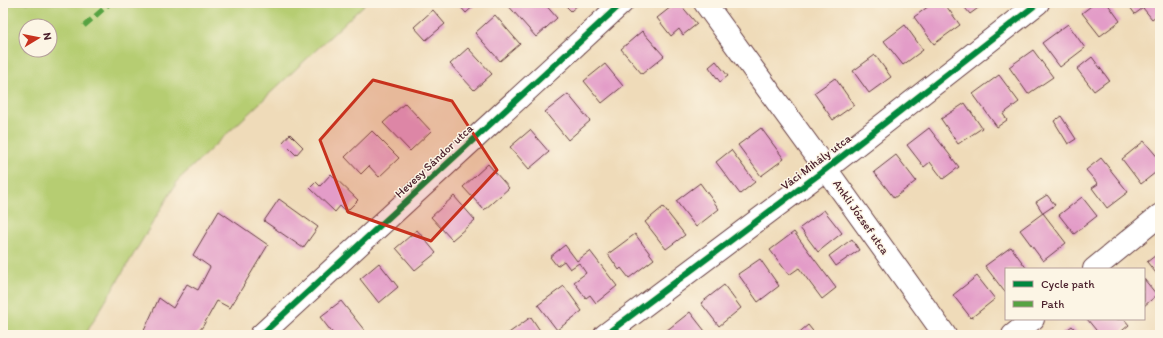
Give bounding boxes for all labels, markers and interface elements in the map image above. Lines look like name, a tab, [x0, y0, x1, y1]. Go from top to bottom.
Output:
north arrow	[18, 18, 58, 58]
text: N	[40, 32, 54, 41]
street label: Hevesy Sándor utca	[392, 121, 476, 201]
street label: Váci Mihály utca	[778, 131, 854, 193]
street label: Ankli József utca	[830, 177, 892, 258]
legend	[1005, 268, 1145, 320]
text: Cycle path	[1041, 277, 1095, 291]
text: Path	[1041, 297, 1064, 311]

